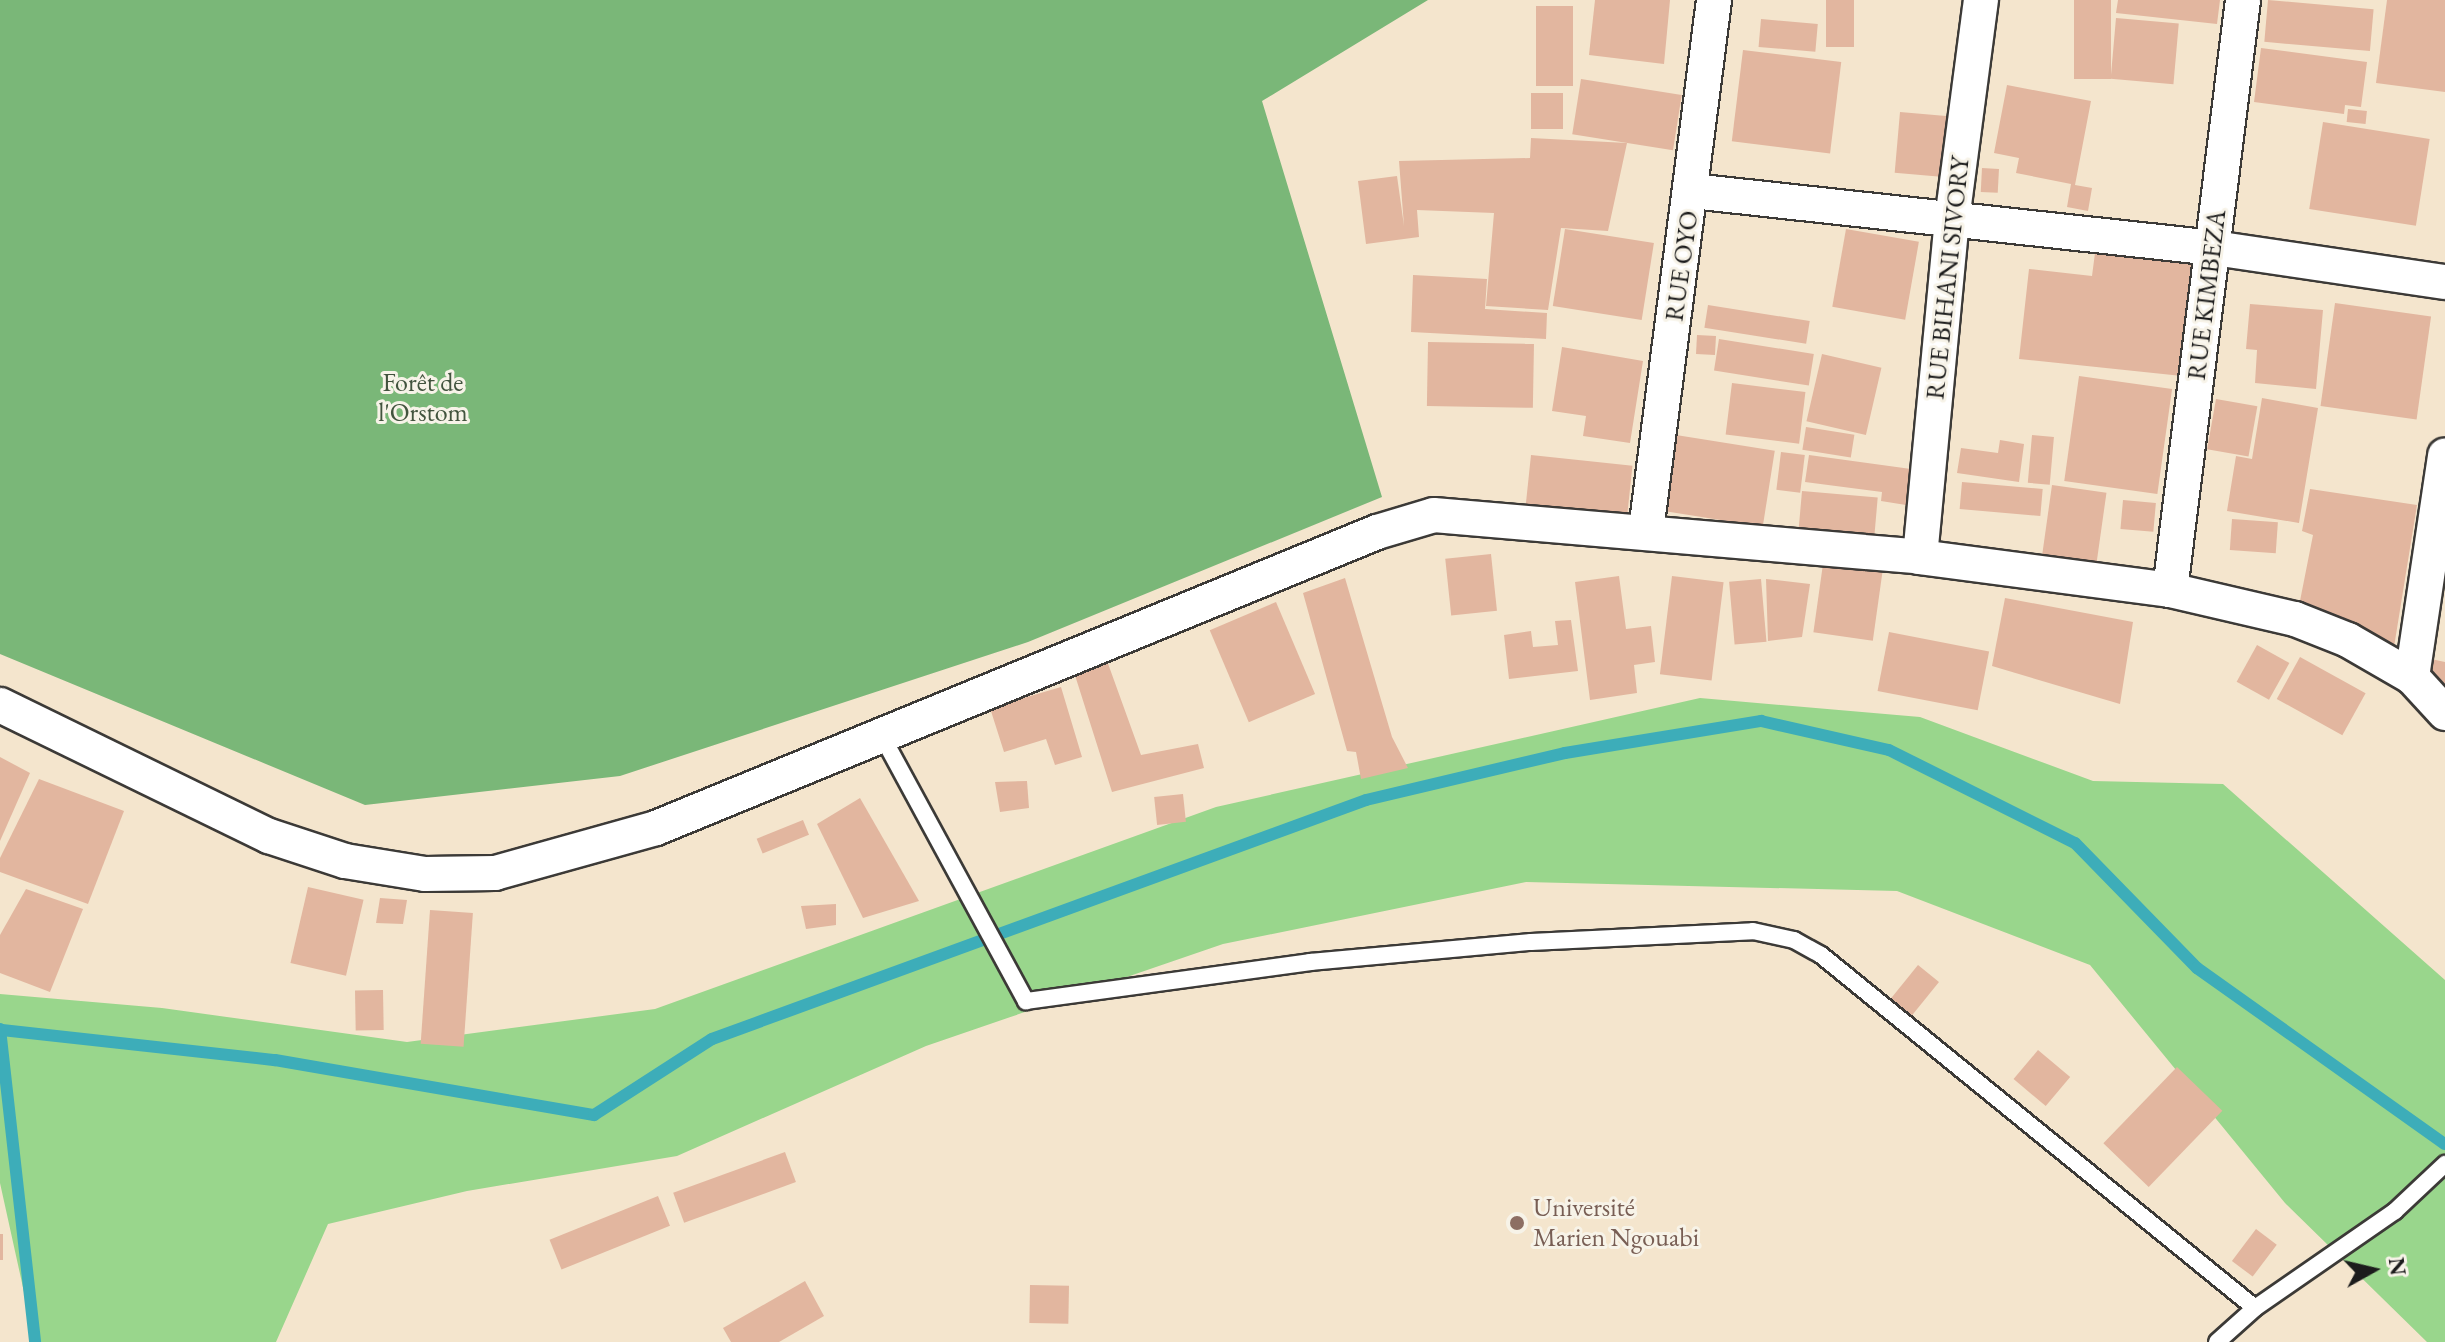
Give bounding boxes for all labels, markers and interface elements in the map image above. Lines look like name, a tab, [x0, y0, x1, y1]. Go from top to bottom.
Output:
street label: RUE BIHANI SIVORY	[1920, 155, 1976, 401]
street label: RUE KIMBEZA	[2181, 208, 2233, 382]
street label: RUE OYO	[1659, 209, 1705, 323]
park label: Forêt de l'Orstom	[378, 367, 468, 428]
place label: Université Marien Ngouabi	[1533, 1192, 1699, 1254]
marker: Université Marien Ngouabi	[1508, 1214, 1526, 1232]
north arrow	[2333, 1230, 2413, 1310]
text: N	[2382, 1256, 2413, 1277]

